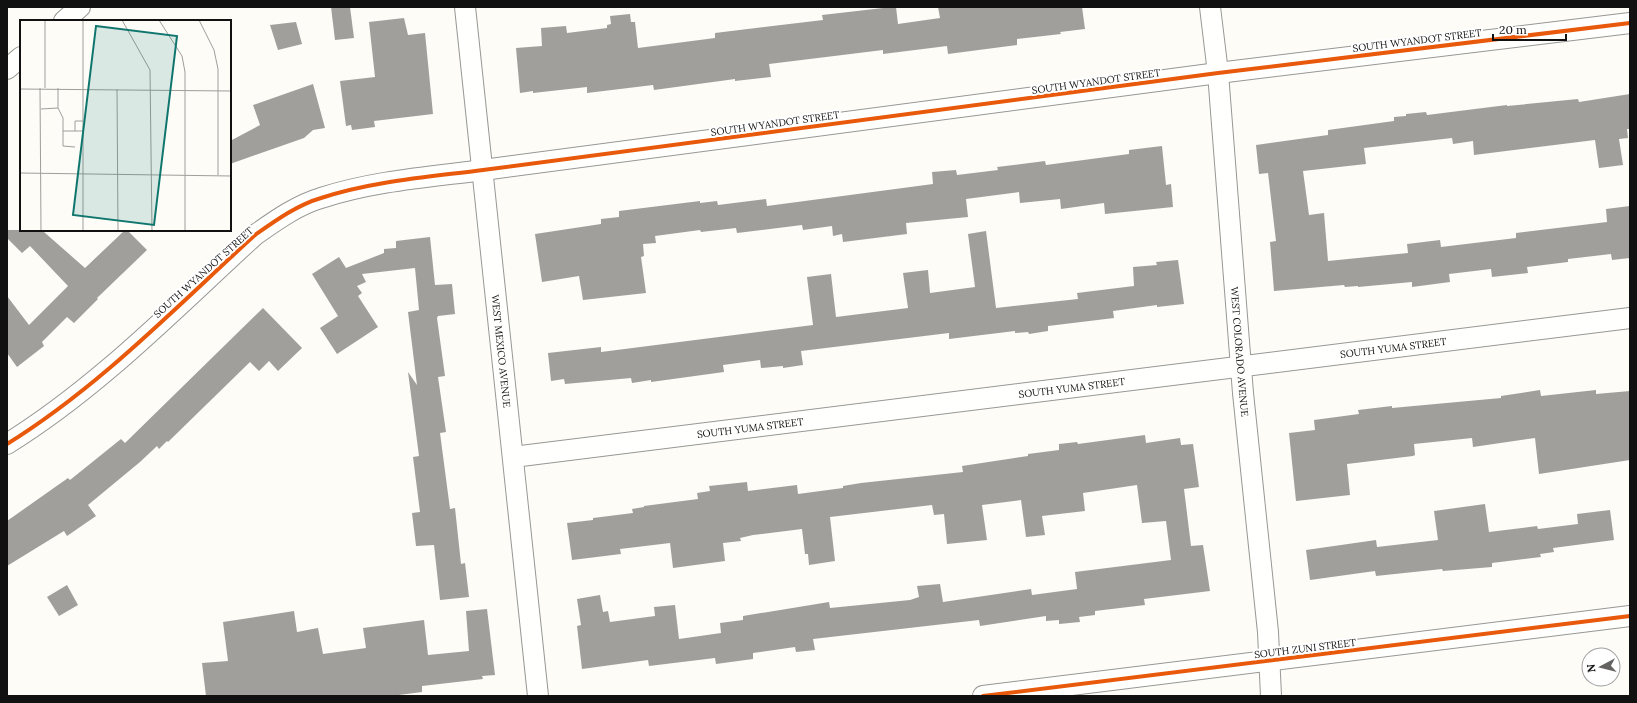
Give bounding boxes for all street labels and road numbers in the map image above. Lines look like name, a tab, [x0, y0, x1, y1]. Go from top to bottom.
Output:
street label: SOUTH WYANDOT STREET	[1352, 26, 1483, 55]
street label: SOUTH WYANDOT STREET	[1031, 66, 1162, 97]
street label: SOUTH WYANDOT STREET	[710, 108, 841, 139]
street label: SOUTH WYANDOT STREET	[151, 224, 256, 321]
street label: WEST COLORADO AVENUE	[1228, 286, 1251, 417]
street label: WEST MEXICO AVENUE	[489, 294, 513, 408]
street label: SOUTH YUMA STREET	[1339, 335, 1448, 361]
street label: SOUTH YUMA STREET	[1018, 375, 1126, 401]
street label: SOUTH YUMA STREET	[696, 415, 805, 441]
street label: SOUTH ZUNI STREET	[1253, 636, 1357, 661]

